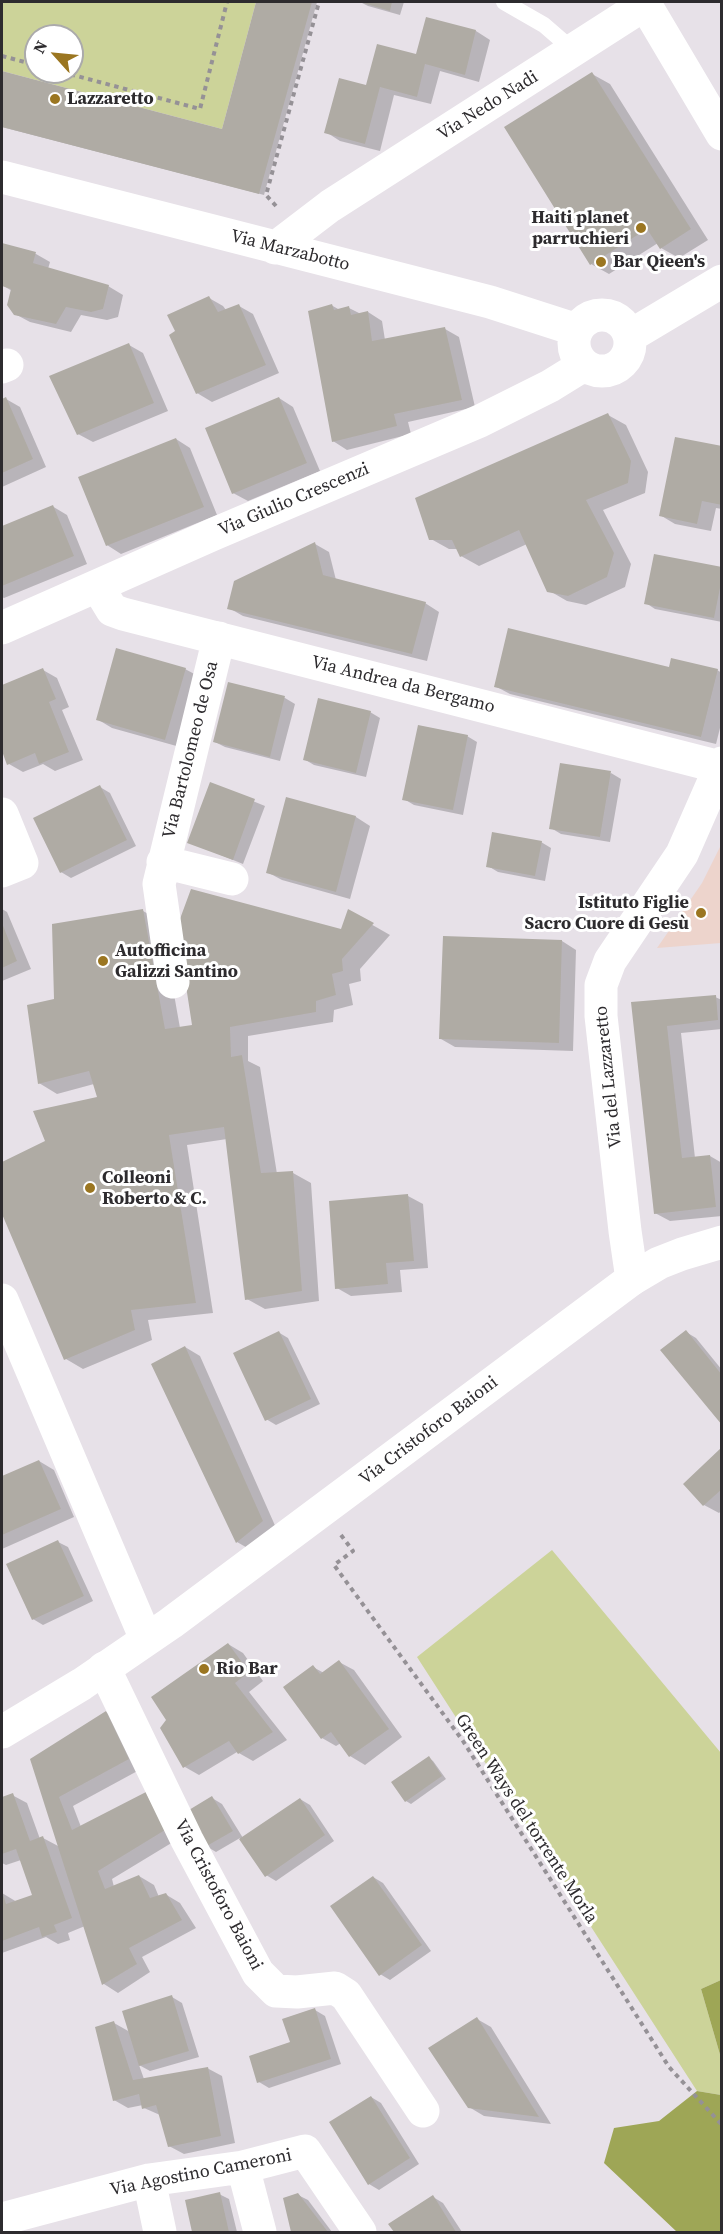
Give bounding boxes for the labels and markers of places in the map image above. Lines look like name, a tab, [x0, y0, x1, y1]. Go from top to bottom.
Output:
place label: Lazzaretto	[67, 88, 154, 110]
marker: Lazzaretto	[48, 92, 62, 106]
place label: Haiti planet parruchieri	[531, 207, 629, 250]
marker: Haiti planet parruchieri	[634, 221, 648, 235]
place label: Bar Qieen's	[613, 251, 705, 273]
marker: Bar Qieen's	[594, 255, 608, 269]
place label: Istituto Figlie Sacro Cuore di Gesù	[524, 892, 689, 934]
marker: Istituto Figlie Sacro Cuore di Gesù	[694, 906, 708, 920]
place label: Autofficina Galizzi Santino	[115, 940, 238, 982]
marker: Autofficina Galizzi Santino	[96, 954, 110, 968]
place label: Colleoni Roberto & C.	[102, 1167, 207, 1210]
marker: Colleoni Roberto & C.	[83, 1181, 97, 1195]
place label: Rio Bar	[216, 1658, 278, 1680]
marker: Rio Bar	[197, 1662, 211, 1676]

